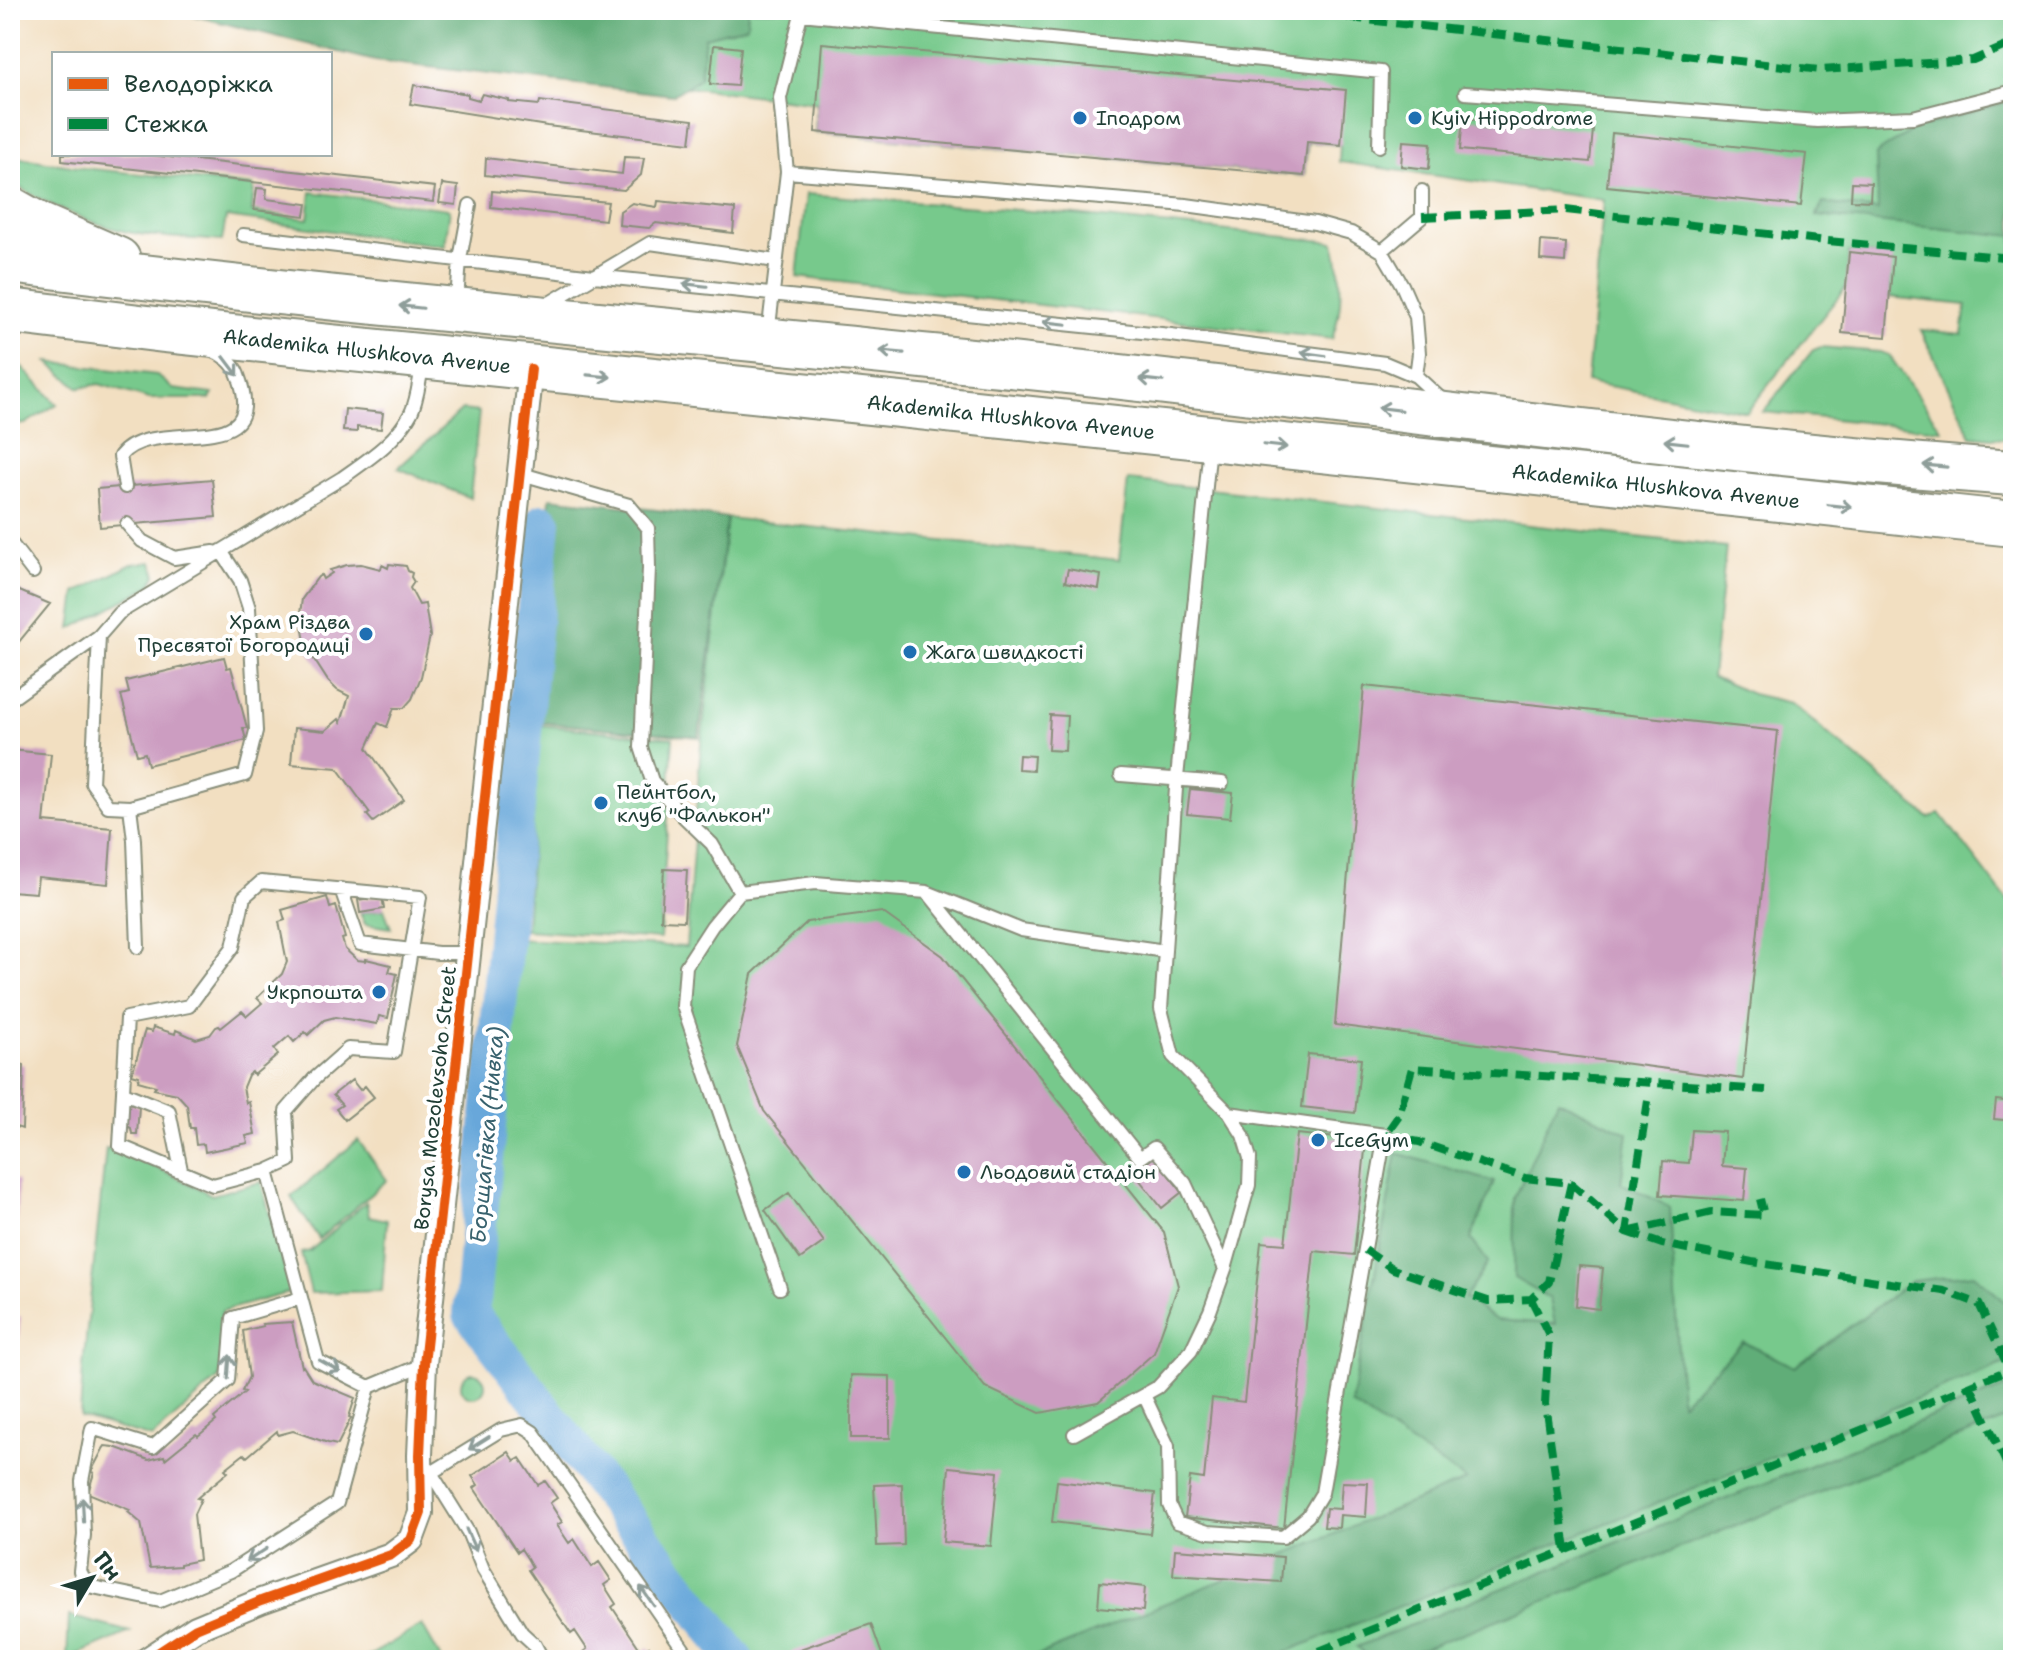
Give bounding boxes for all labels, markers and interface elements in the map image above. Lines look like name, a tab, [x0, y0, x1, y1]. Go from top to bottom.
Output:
legend	[52, 52, 332, 156]
text: Велодоріжка	[124, 68, 273, 100]
place label: Іподром	[1096, 105, 1181, 131]
place label: Kyiv Hippodrome	[1431, 105, 1594, 131]
text: Стежка	[124, 108, 208, 140]
marker: Іподром	[1071, 109, 1089, 127]
marker: Kyiv Hippodrome	[1406, 109, 1424, 127]
one-way arrow	[682, 278, 709, 293]
one-way arrow	[398, 300, 424, 315]
one-way arrow	[1042, 315, 1069, 330]
street label: Akademika Hlushkova Avenue	[222, 323, 512, 379]
one-way arrow	[879, 345, 906, 360]
one-way arrow	[1301, 346, 1326, 361]
one-way arrow	[221, 356, 239, 377]
one-way arrow	[585, 368, 612, 383]
one-way arrow	[1138, 372, 1165, 387]
street label: Akademika Hlushkova Avenue	[866, 389, 1156, 445]
one-way arrow	[1377, 402, 1404, 417]
one-way arrow	[1664, 434, 1690, 449]
one-way arrow	[1261, 438, 1288, 453]
street label: Akademika Hlushkova Avenue	[1511, 458, 1801, 514]
one-way arrow	[1922, 459, 1949, 474]
one-way arrow	[1826, 498, 1853, 513]
place label: Храм Різдва Пресвятої Богородиці	[138, 609, 351, 658]
marker: Храм Різдва Пресвятої Богородиці	[357, 625, 375, 643]
place label: Жага швидкості	[926, 639, 1084, 665]
marker: Жага швидкості	[901, 643, 919, 661]
place label: Пейнтбол, клуб "Фалькон"	[617, 779, 771, 828]
marker: Пейнтбол, клуб "Фалькон"	[592, 794, 610, 812]
street label: Borysa Mozolevsoho Street	[408, 965, 462, 1231]
place label: Укрпошта	[267, 979, 364, 1005]
marker: Укрпошта	[370, 983, 388, 1001]
water label: Борщагівка (Нивка)	[463, 1025, 511, 1245]
place label: IceGym	[1334, 1127, 1409, 1153]
marker: IceGym	[1309, 1131, 1327, 1149]
place label: Льодовий стадіон	[980, 1159, 1156, 1185]
marker: Льодовий стадіон	[955, 1163, 973, 1181]
one-way arrow	[222, 1354, 237, 1381]
one-way arrow	[317, 1359, 341, 1375]
one-way arrow	[469, 1435, 491, 1452]
one-way arrow	[75, 1497, 90, 1524]
one-way arrow	[464, 1528, 479, 1552]
north arrow	[52, 1538, 132, 1618]
text: Пн	[87, 1546, 128, 1586]
one-way arrow	[246, 1547, 269, 1563]
one-way arrow	[639, 1585, 655, 1607]

